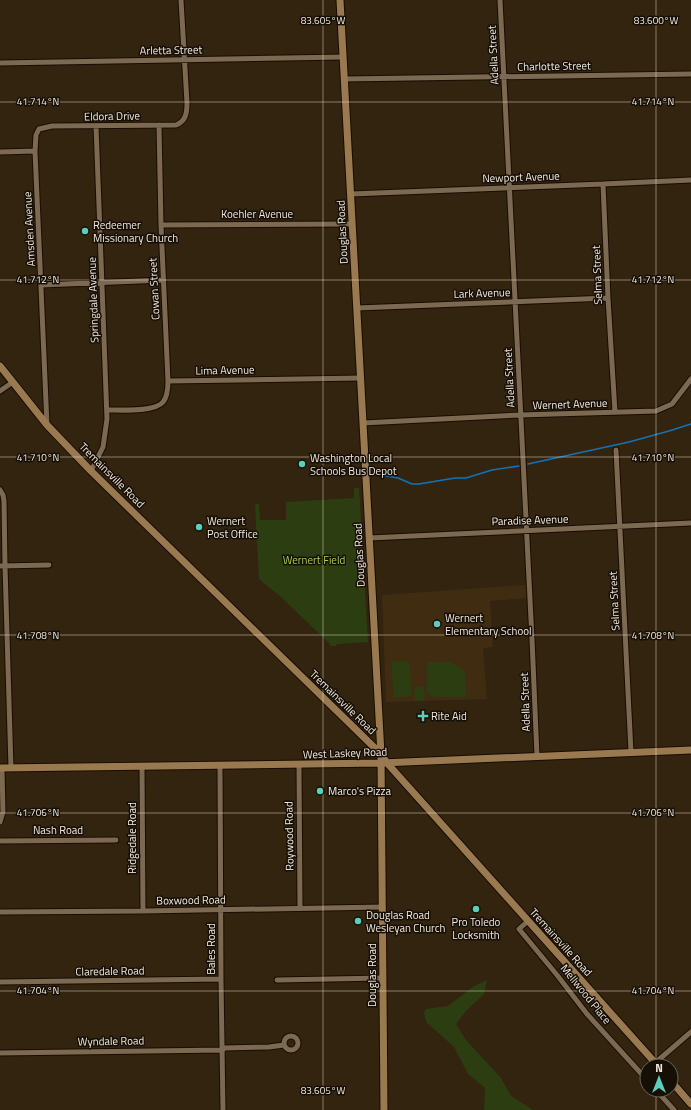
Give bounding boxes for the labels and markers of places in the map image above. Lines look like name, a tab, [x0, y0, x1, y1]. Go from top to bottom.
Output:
place label: Redeemer Missionary Church	[93, 217, 178, 246]
marker: Redeemer Missionary Church	[80, 226, 90, 236]
place label: Washington Local Schools Bus Depot	[310, 450, 397, 479]
marker: Washington Local Schools Bus Depot	[297, 459, 307, 469]
place label: Wernert Post Office	[207, 513, 258, 542]
marker: Wernert Post Office	[194, 522, 204, 532]
place label: Wernert Elementary School	[445, 610, 532, 639]
marker: Wernert Elementary School	[432, 619, 442, 629]
place label: Rite Aid	[431, 708, 467, 724]
marker: Rite Aid	[418, 711, 428, 721]
place label: Marco's Pizza	[328, 783, 392, 799]
marker: Marco's Pizza	[315, 786, 325, 796]
marker: Pro Toledo Locksmith	[471, 904, 481, 914]
place label: Douglas Road Wesleyan Church	[366, 907, 445, 936]
place label: Pro Toledo Locksmith	[452, 914, 501, 943]
marker: Douglas Road Wesleyan Church	[353, 916, 363, 926]

